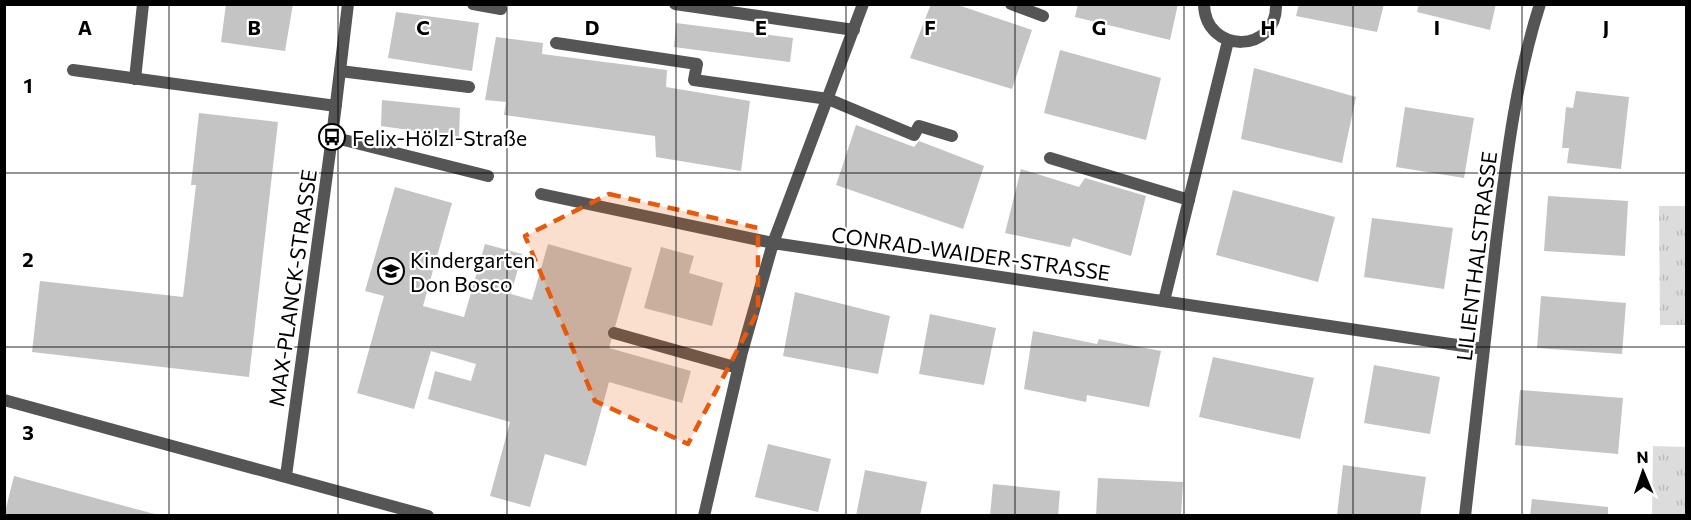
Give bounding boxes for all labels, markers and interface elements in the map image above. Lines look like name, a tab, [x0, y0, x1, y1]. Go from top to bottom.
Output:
text: A	[78, 15, 92, 39]
text: B	[247, 15, 261, 39]
text: C	[416, 15, 430, 39]
text: D	[585, 15, 599, 39]
text: E	[755, 15, 767, 39]
text: F	[924, 15, 936, 39]
text: G	[1092, 15, 1106, 39]
text: H	[1261, 15, 1276, 39]
text: I	[1434, 15, 1440, 39]
text: J	[1603, 15, 1609, 39]
text: 1	[23, 73, 33, 97]
bus stop icon: Felix-Hölzl-Straße	[317, 122, 347, 152]
place label: Felix-Hölzl-Straße	[352, 125, 527, 150]
street label: LILIENTHALSTRASSE	[1451, 150, 1501, 362]
street label: MAX-PLANCK-STRASSE	[263, 168, 321, 408]
street label: CONRAD-WAIDER-STRASSE	[830, 221, 1112, 285]
text: 2	[22, 247, 34, 271]
place label: Kindergarten Don Bosco	[410, 247, 535, 296]
school or university icon: Kindergarten Don Bosco	[376, 256, 406, 286]
text: 3	[22, 420, 34, 444]
north arrow	[1613, 442, 1673, 502]
text: N	[1636, 447, 1649, 466]

